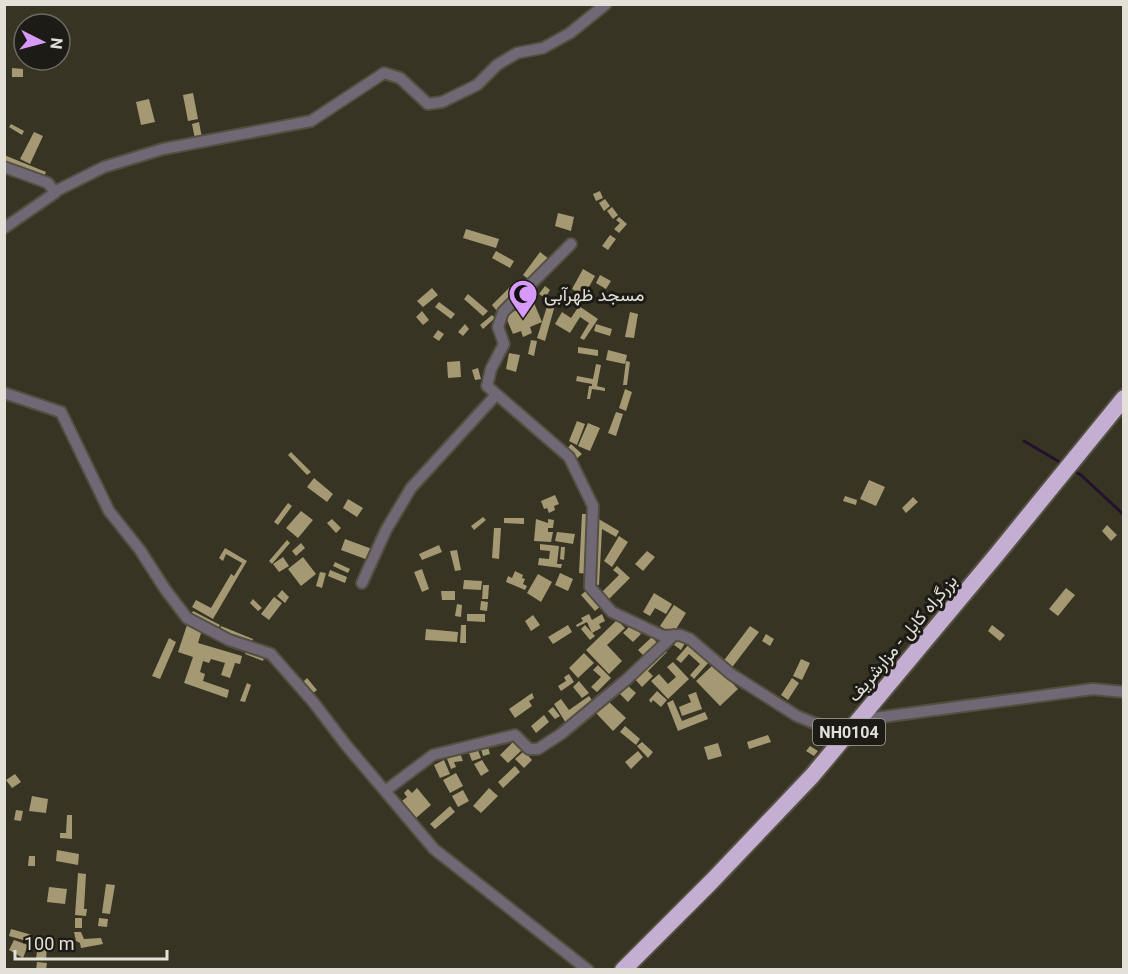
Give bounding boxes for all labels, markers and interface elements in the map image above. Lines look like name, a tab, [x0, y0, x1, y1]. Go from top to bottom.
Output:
north arrow	[12, 12, 72, 72]
text: N	[46, 37, 66, 50]
mosque icon: مسجد ظهرآبی	[507, 278, 539, 320]
place label: مسجد ظهرآبی	[544, 284, 644, 306]
street label: بزرگراه کابل - مزارشریف	[843, 570, 962, 706]
road number: NH0104	[813, 719, 885, 745]
scale bar	[15, 923, 166, 961]
text: 100 m	[24, 933, 75, 954]

